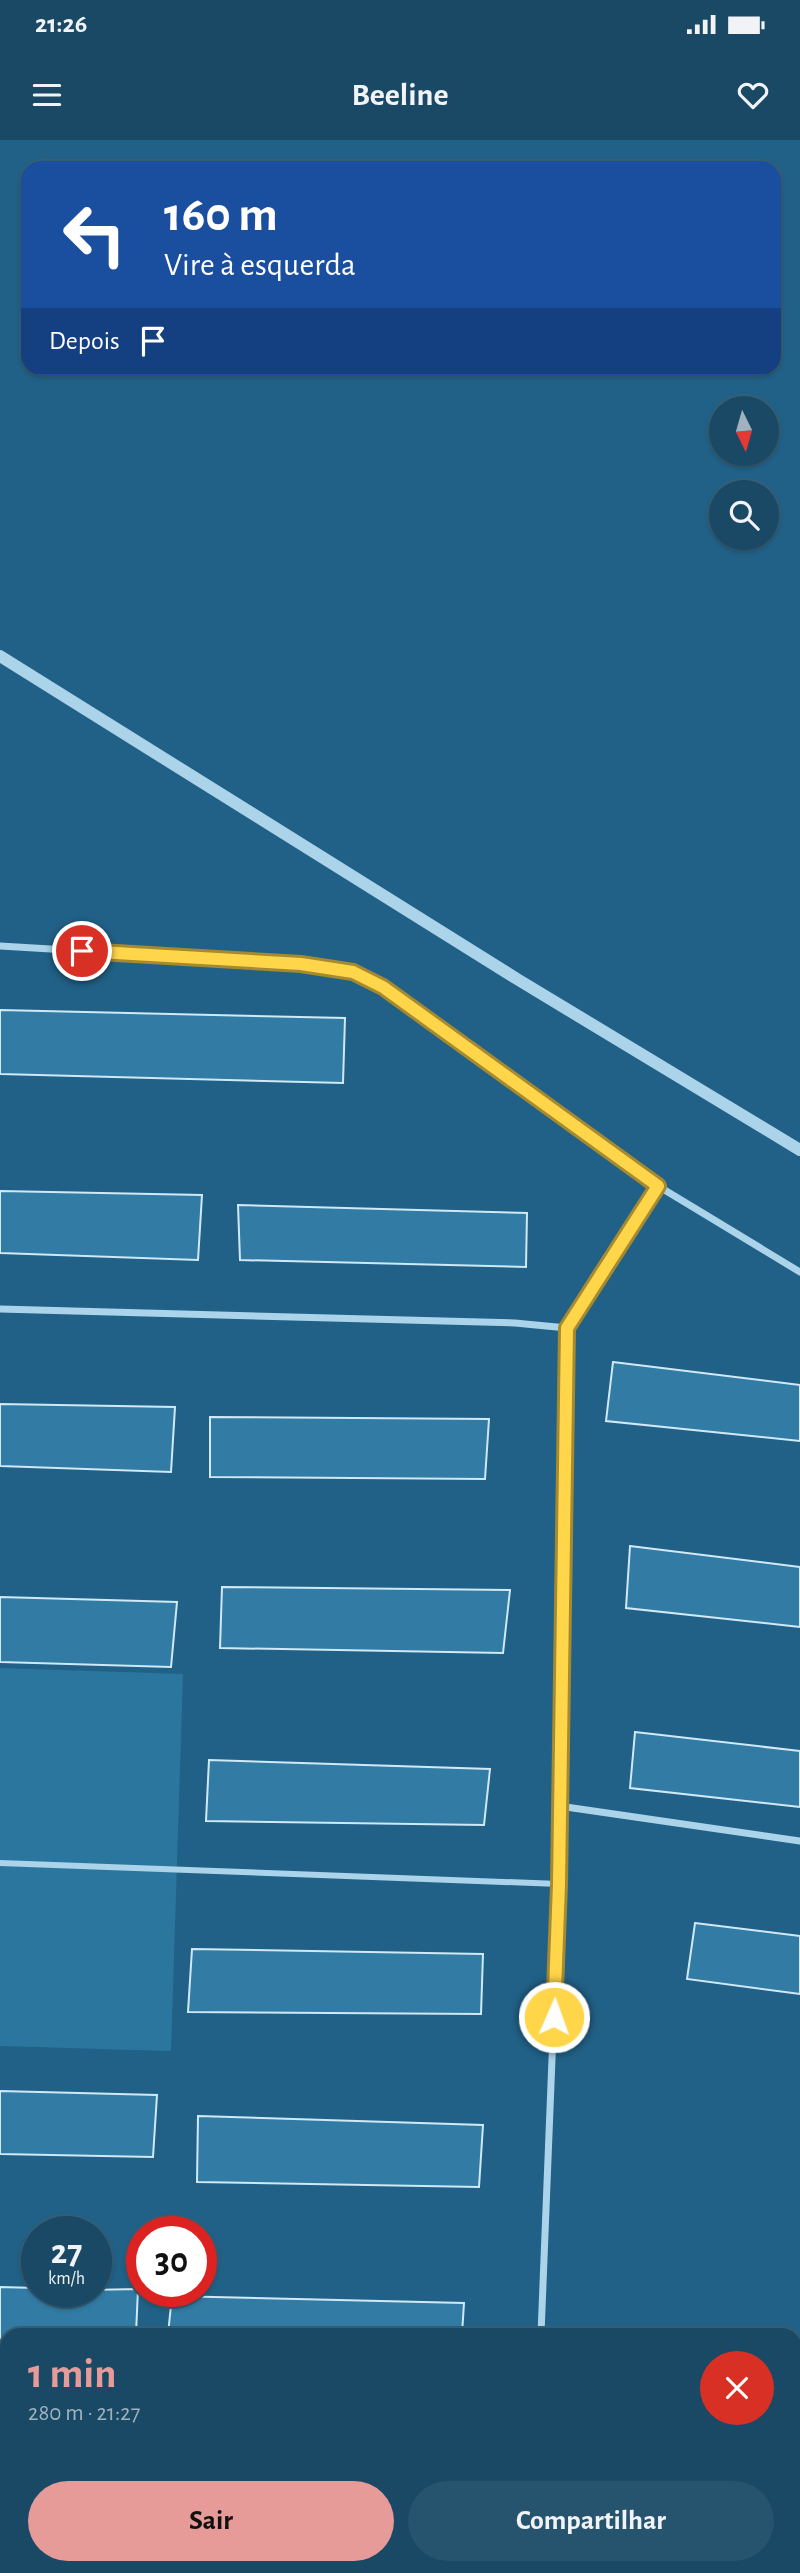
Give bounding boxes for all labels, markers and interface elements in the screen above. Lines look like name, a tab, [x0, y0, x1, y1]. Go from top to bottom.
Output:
text: 21:26	[35, 11, 87, 37]
icon: menu	[28, 76, 66, 114]
icon: heart	[734, 76, 772, 114]
text: Beeline	[351, 79, 449, 111]
icon: left	[49, 189, 140, 280]
text: 160 m	[164, 191, 278, 240]
text: Vire à esquerda	[164, 249, 356, 281]
icon: arrive	[134, 322, 172, 360]
text: Depois	[49, 328, 120, 354]
north arrow	[709, 396, 779, 466]
map controls	[709, 396, 779, 550]
button: search	[709, 480, 779, 550]
pin	[52, 921, 112, 981]
icon: arrive	[63, 932, 101, 970]
position arrow	[517, 1980, 591, 2054]
speed limit sign: 30	[126, 2216, 217, 2307]
text: 27	[51, 2235, 82, 2270]
text: km/h	[48, 2270, 85, 2288]
button: close	[700, 2351, 774, 2425]
text: 1 min	[28, 2353, 117, 2395]
text: 280 m · 21:27	[28, 2402, 140, 2425]
button: Sair	[28, 2481, 394, 2561]
button: Compartilhar	[408, 2481, 774, 2561]

